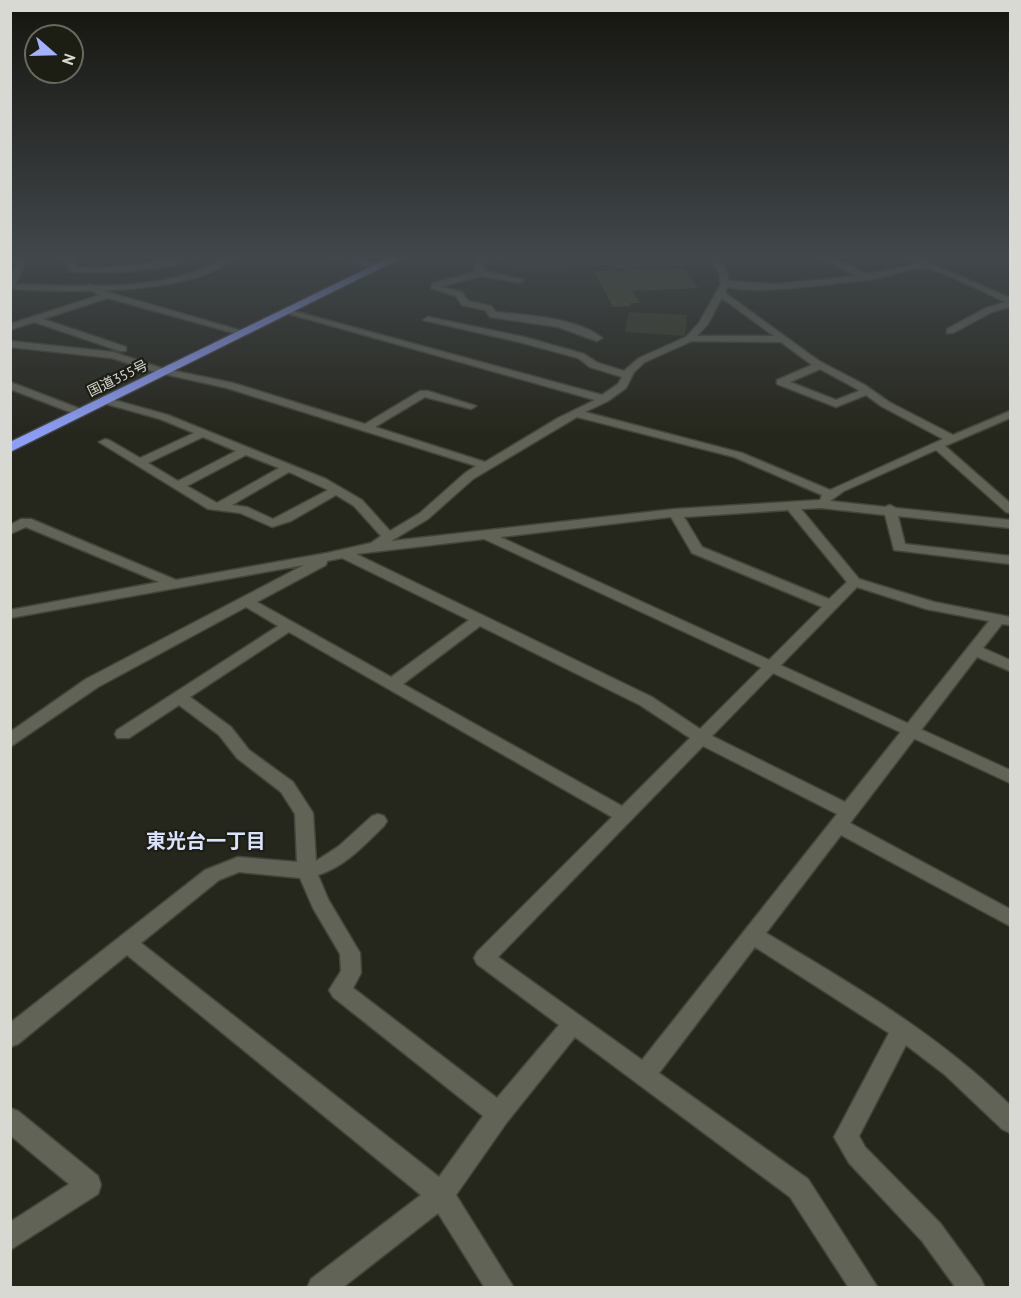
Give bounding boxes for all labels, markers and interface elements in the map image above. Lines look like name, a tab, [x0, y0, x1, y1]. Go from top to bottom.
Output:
north arrow	[24, 24, 84, 84]
text: N	[58, 51, 80, 68]
street label: 国道355号	[85, 357, 151, 401]
district label: 東光台一丁目	[146, 830, 266, 854]

